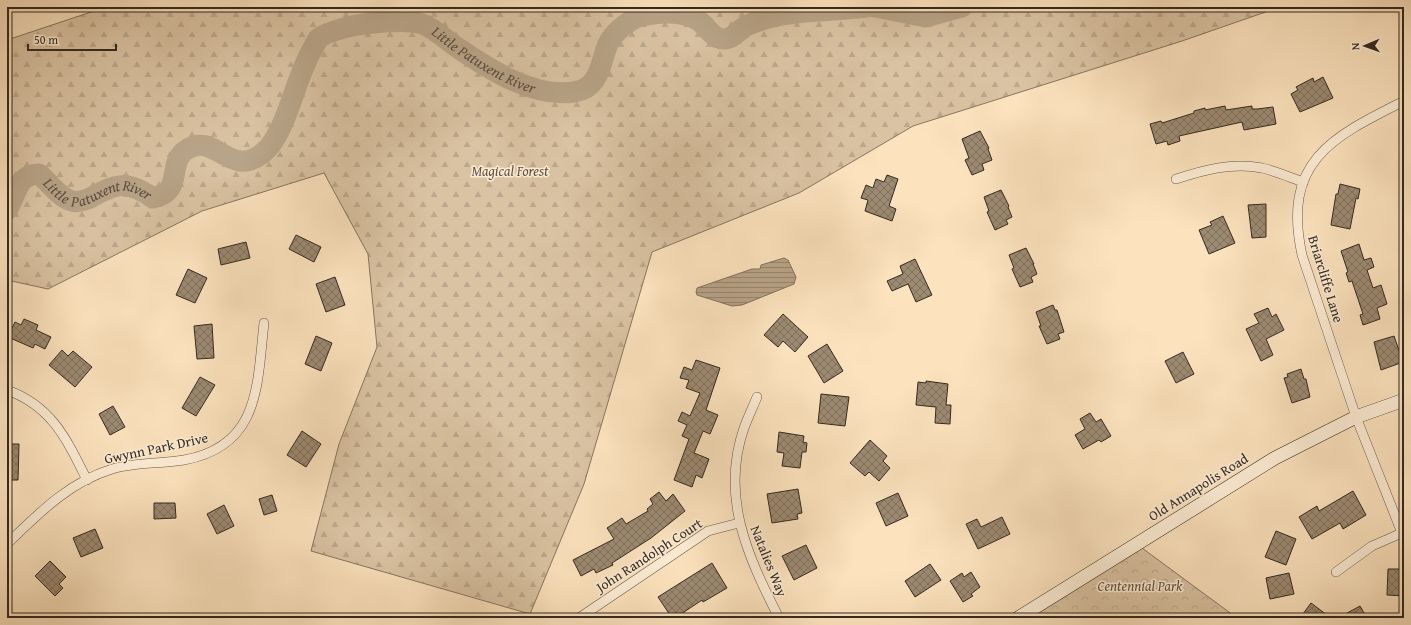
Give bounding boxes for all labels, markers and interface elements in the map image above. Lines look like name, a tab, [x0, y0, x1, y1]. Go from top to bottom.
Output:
water label: Little Patuxent River	[427, 20, 539, 98]
scale bar	[28, 26, 116, 52]
north arrow	[1345, 26, 1385, 66]
text: 50 m	[34, 31, 58, 48]
text: N	[1347, 42, 1363, 50]
park label: Magical Forest	[472, 161, 549, 181]
water label: Little Patuxent River	[38, 172, 157, 212]
street label: Briarcliffe Lane	[1303, 233, 1349, 325]
street label: Gwynn Park Drive	[102, 427, 210, 469]
street label: Old Annapolis Road	[1144, 448, 1252, 526]
street label: John Randolph Court	[590, 513, 706, 598]
street label: Natalies Way	[746, 522, 792, 600]
park label: Centennial Park	[1098, 576, 1183, 596]

